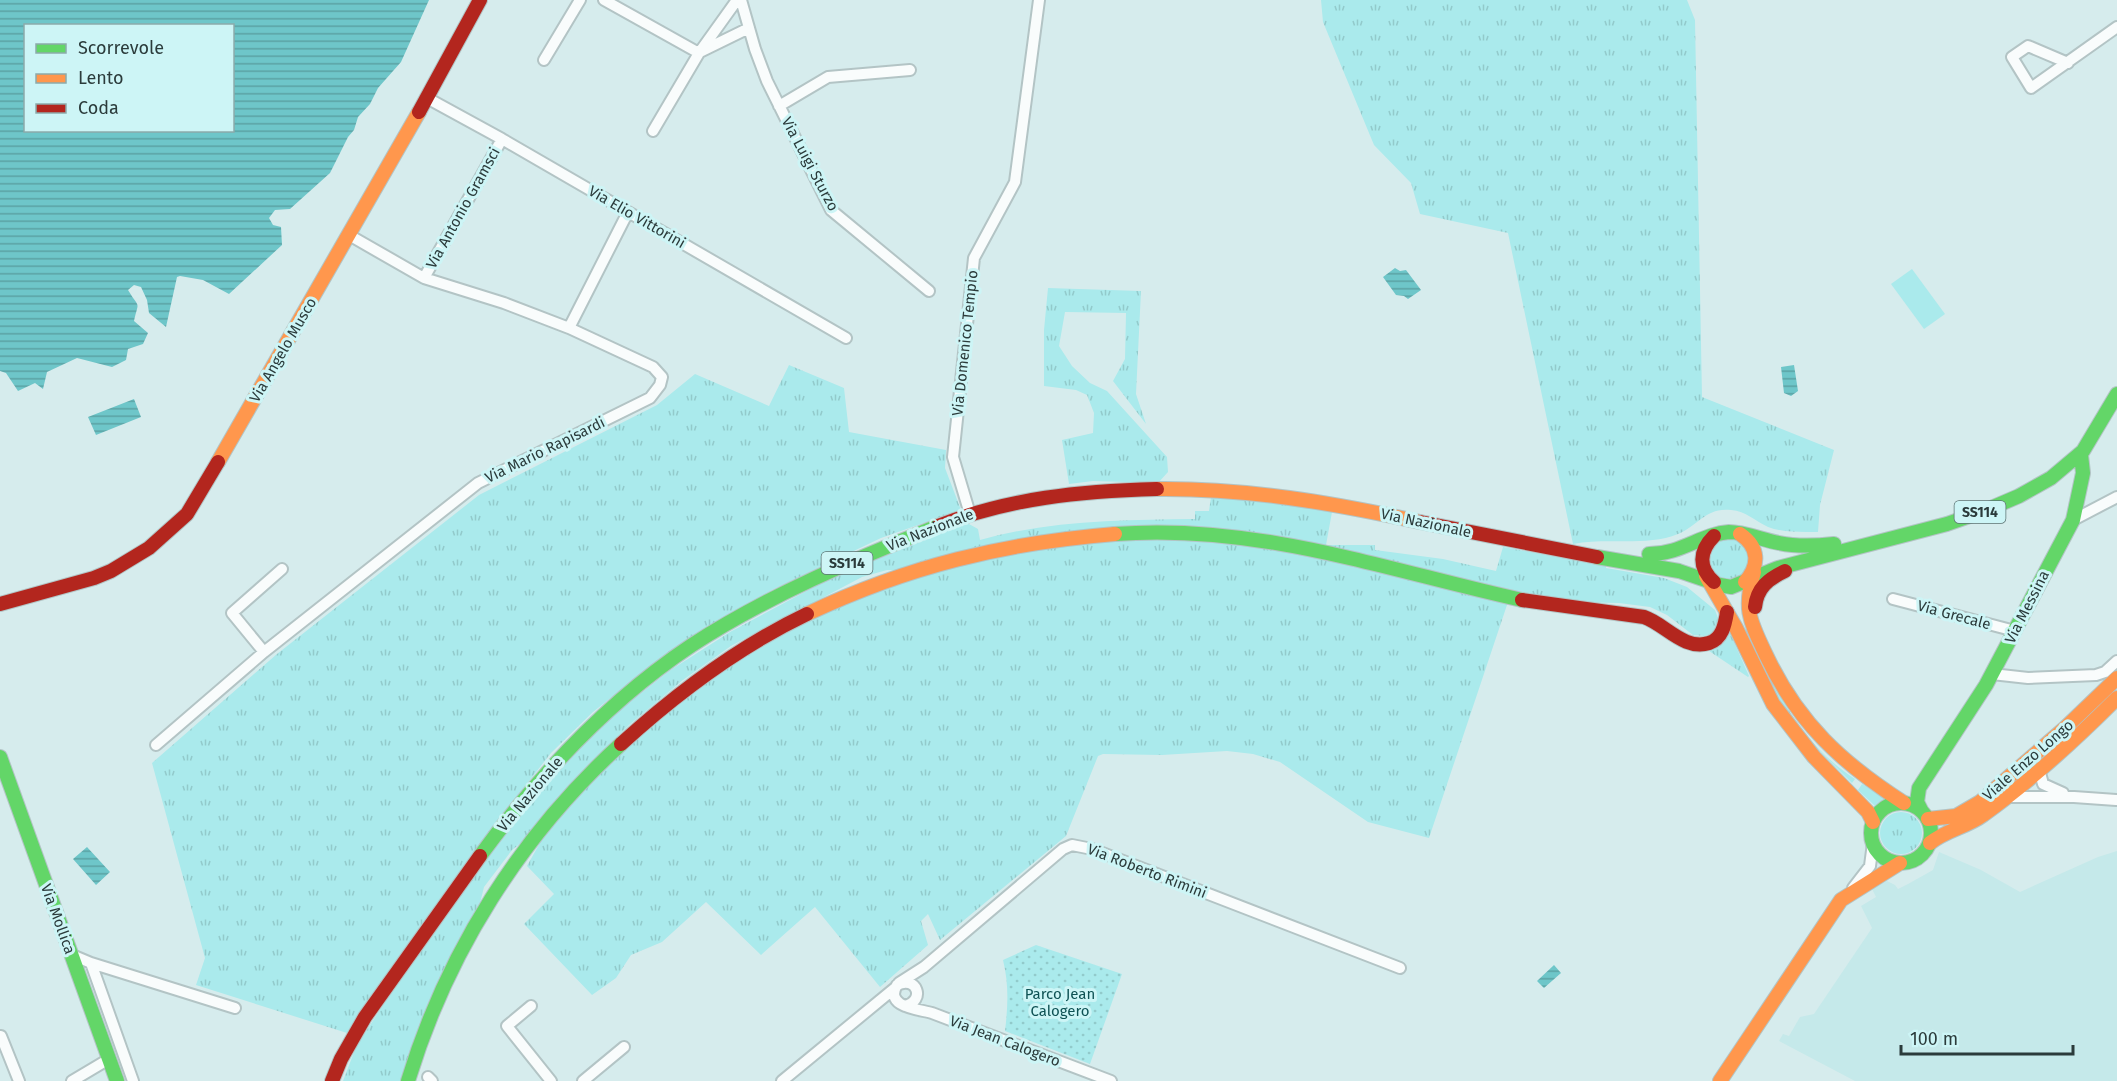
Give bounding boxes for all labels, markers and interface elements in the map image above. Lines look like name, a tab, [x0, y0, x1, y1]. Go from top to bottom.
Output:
legend	[24, 24, 234, 132]
text: Scorrevole	[78, 37, 164, 59]
text: Lento	[78, 67, 124, 89]
text: Coda	[78, 97, 119, 119]
street label: Via Luigi Sturzo	[778, 114, 842, 214]
street label: Via Antonio Gramsci	[422, 144, 504, 272]
street label: Via Elio Vittorini	[585, 182, 689, 252]
street label: Via Domenico Tempio	[948, 269, 982, 417]
street label: Via Angelo Musco	[246, 294, 320, 406]
street label: Via Mario Rapisardi	[482, 413, 608, 487]
road number: SS114	[1954, 501, 2006, 523]
street label: Via Nazionale	[884, 505, 976, 555]
street label: Via Nazionale	[1379, 505, 1473, 541]
road number: SS114	[822, 552, 872, 574]
street label: Via Messina	[2001, 567, 2053, 647]
street label: Via Grecale	[1915, 597, 1993, 633]
street label: Viale Enzo Longo	[1979, 716, 2077, 804]
street label: Via Nazionale	[494, 753, 566, 835]
street label: Via Roberto Rimini	[1085, 840, 1209, 902]
street label: Via Mollica	[37, 881, 79, 957]
park label: Parco Jean Calogero	[1025, 985, 1095, 1020]
street label: Via Jean Calogero	[947, 1012, 1063, 1070]
scale bar	[1901, 1018, 2074, 1056]
text: 100 m	[1910, 1028, 1958, 1050]

